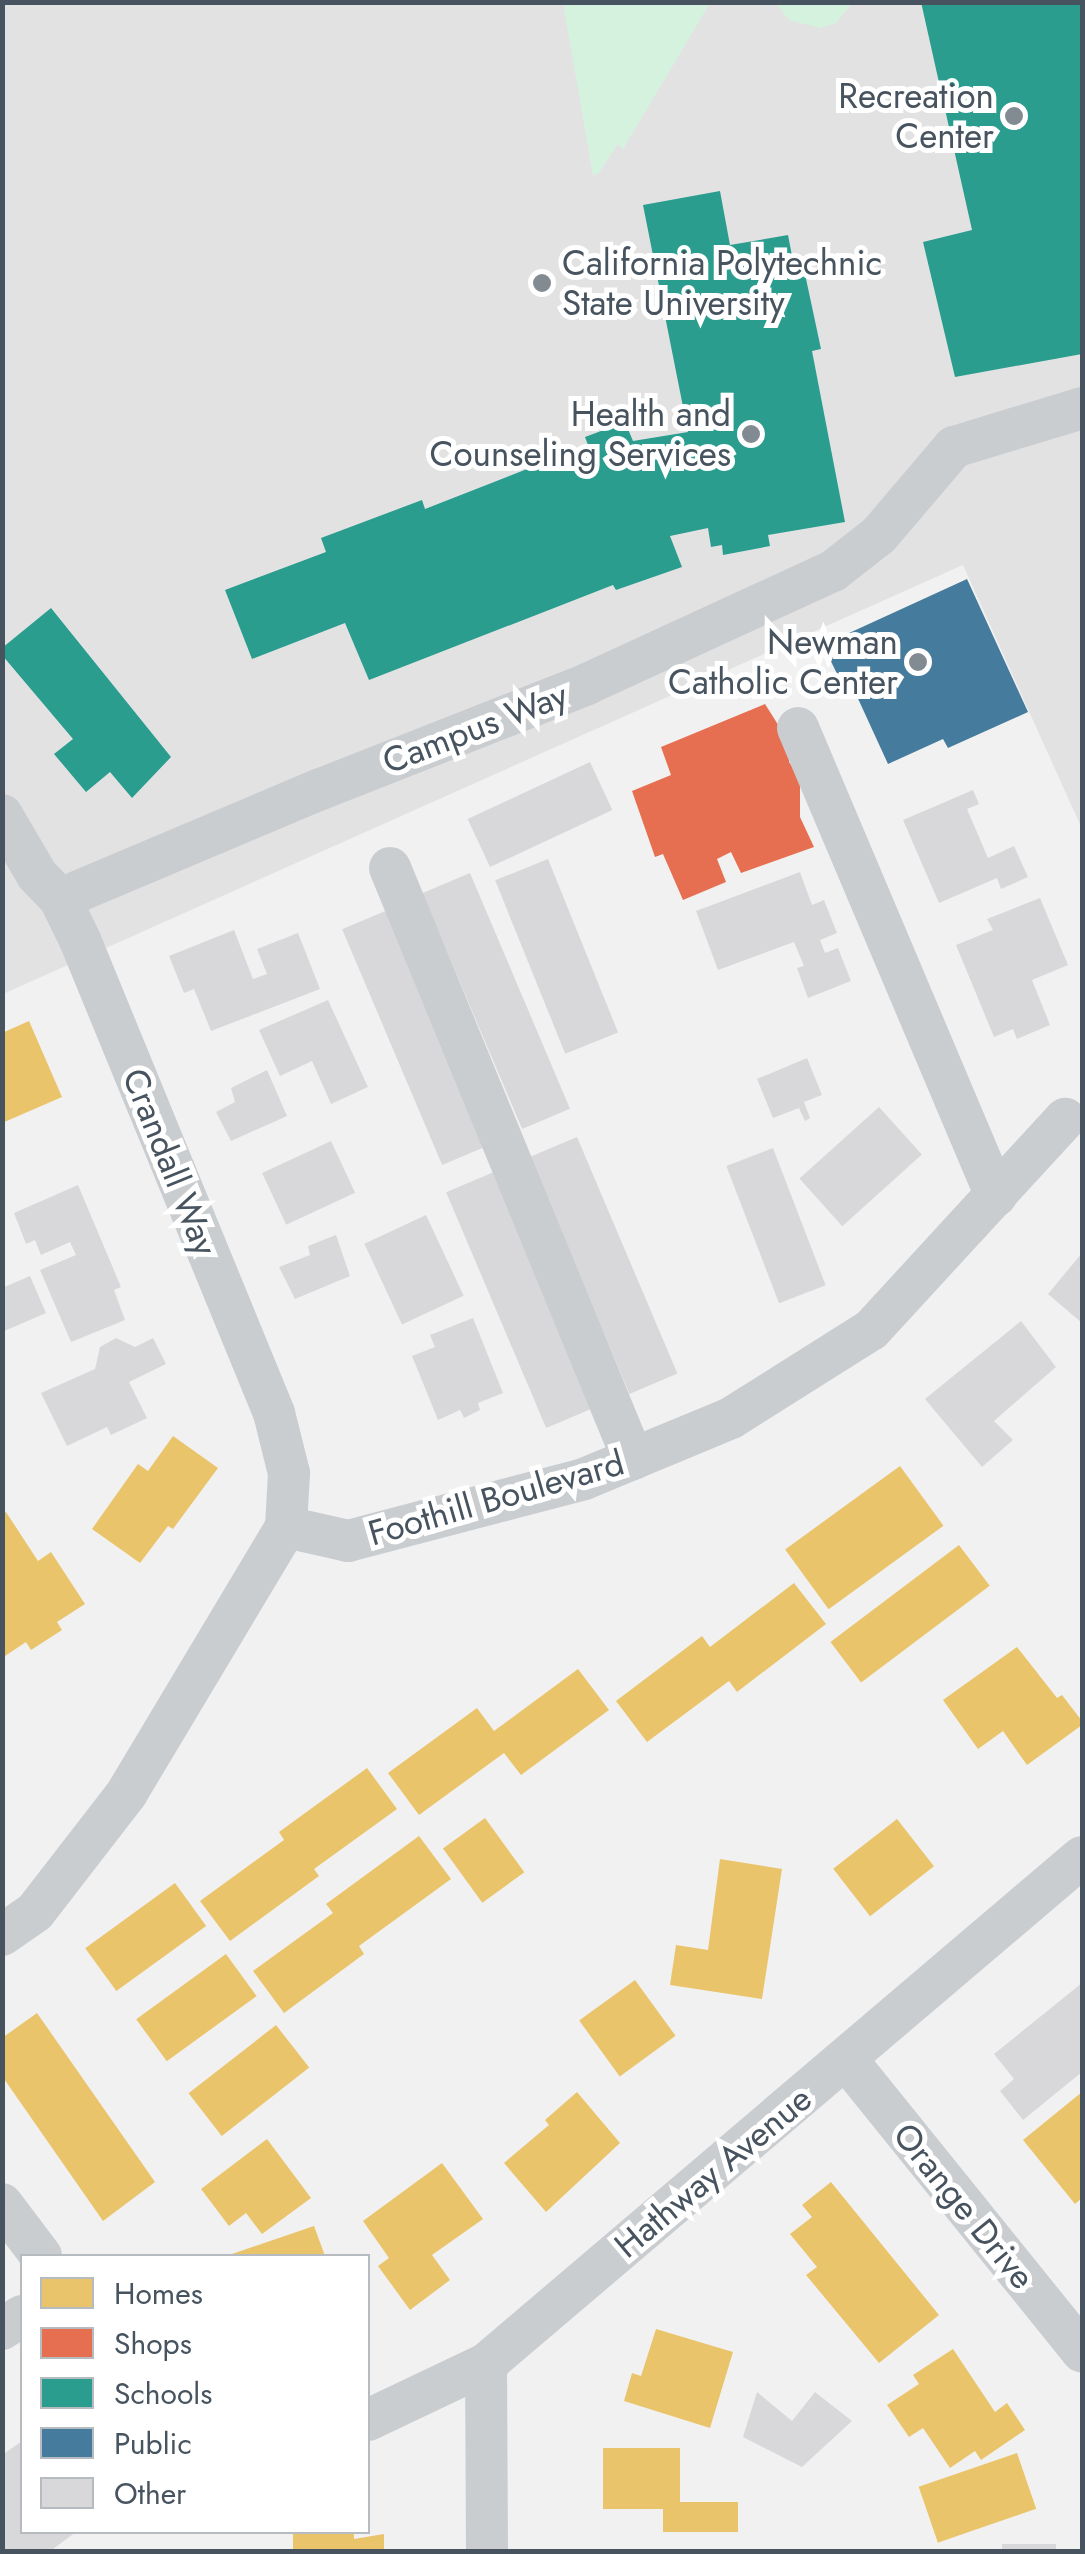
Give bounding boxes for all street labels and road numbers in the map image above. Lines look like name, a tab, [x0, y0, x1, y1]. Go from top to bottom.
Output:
street label: Campus Way	[377, 674, 573, 782]
street label: Crandall Way	[113, 1062, 227, 1262]
street label: Foothill Boulevard	[363, 1441, 629, 1555]
street label: Hathway Avenue	[606, 2078, 820, 2266]
street label: Orange Drive	[884, 2115, 1044, 2297]

